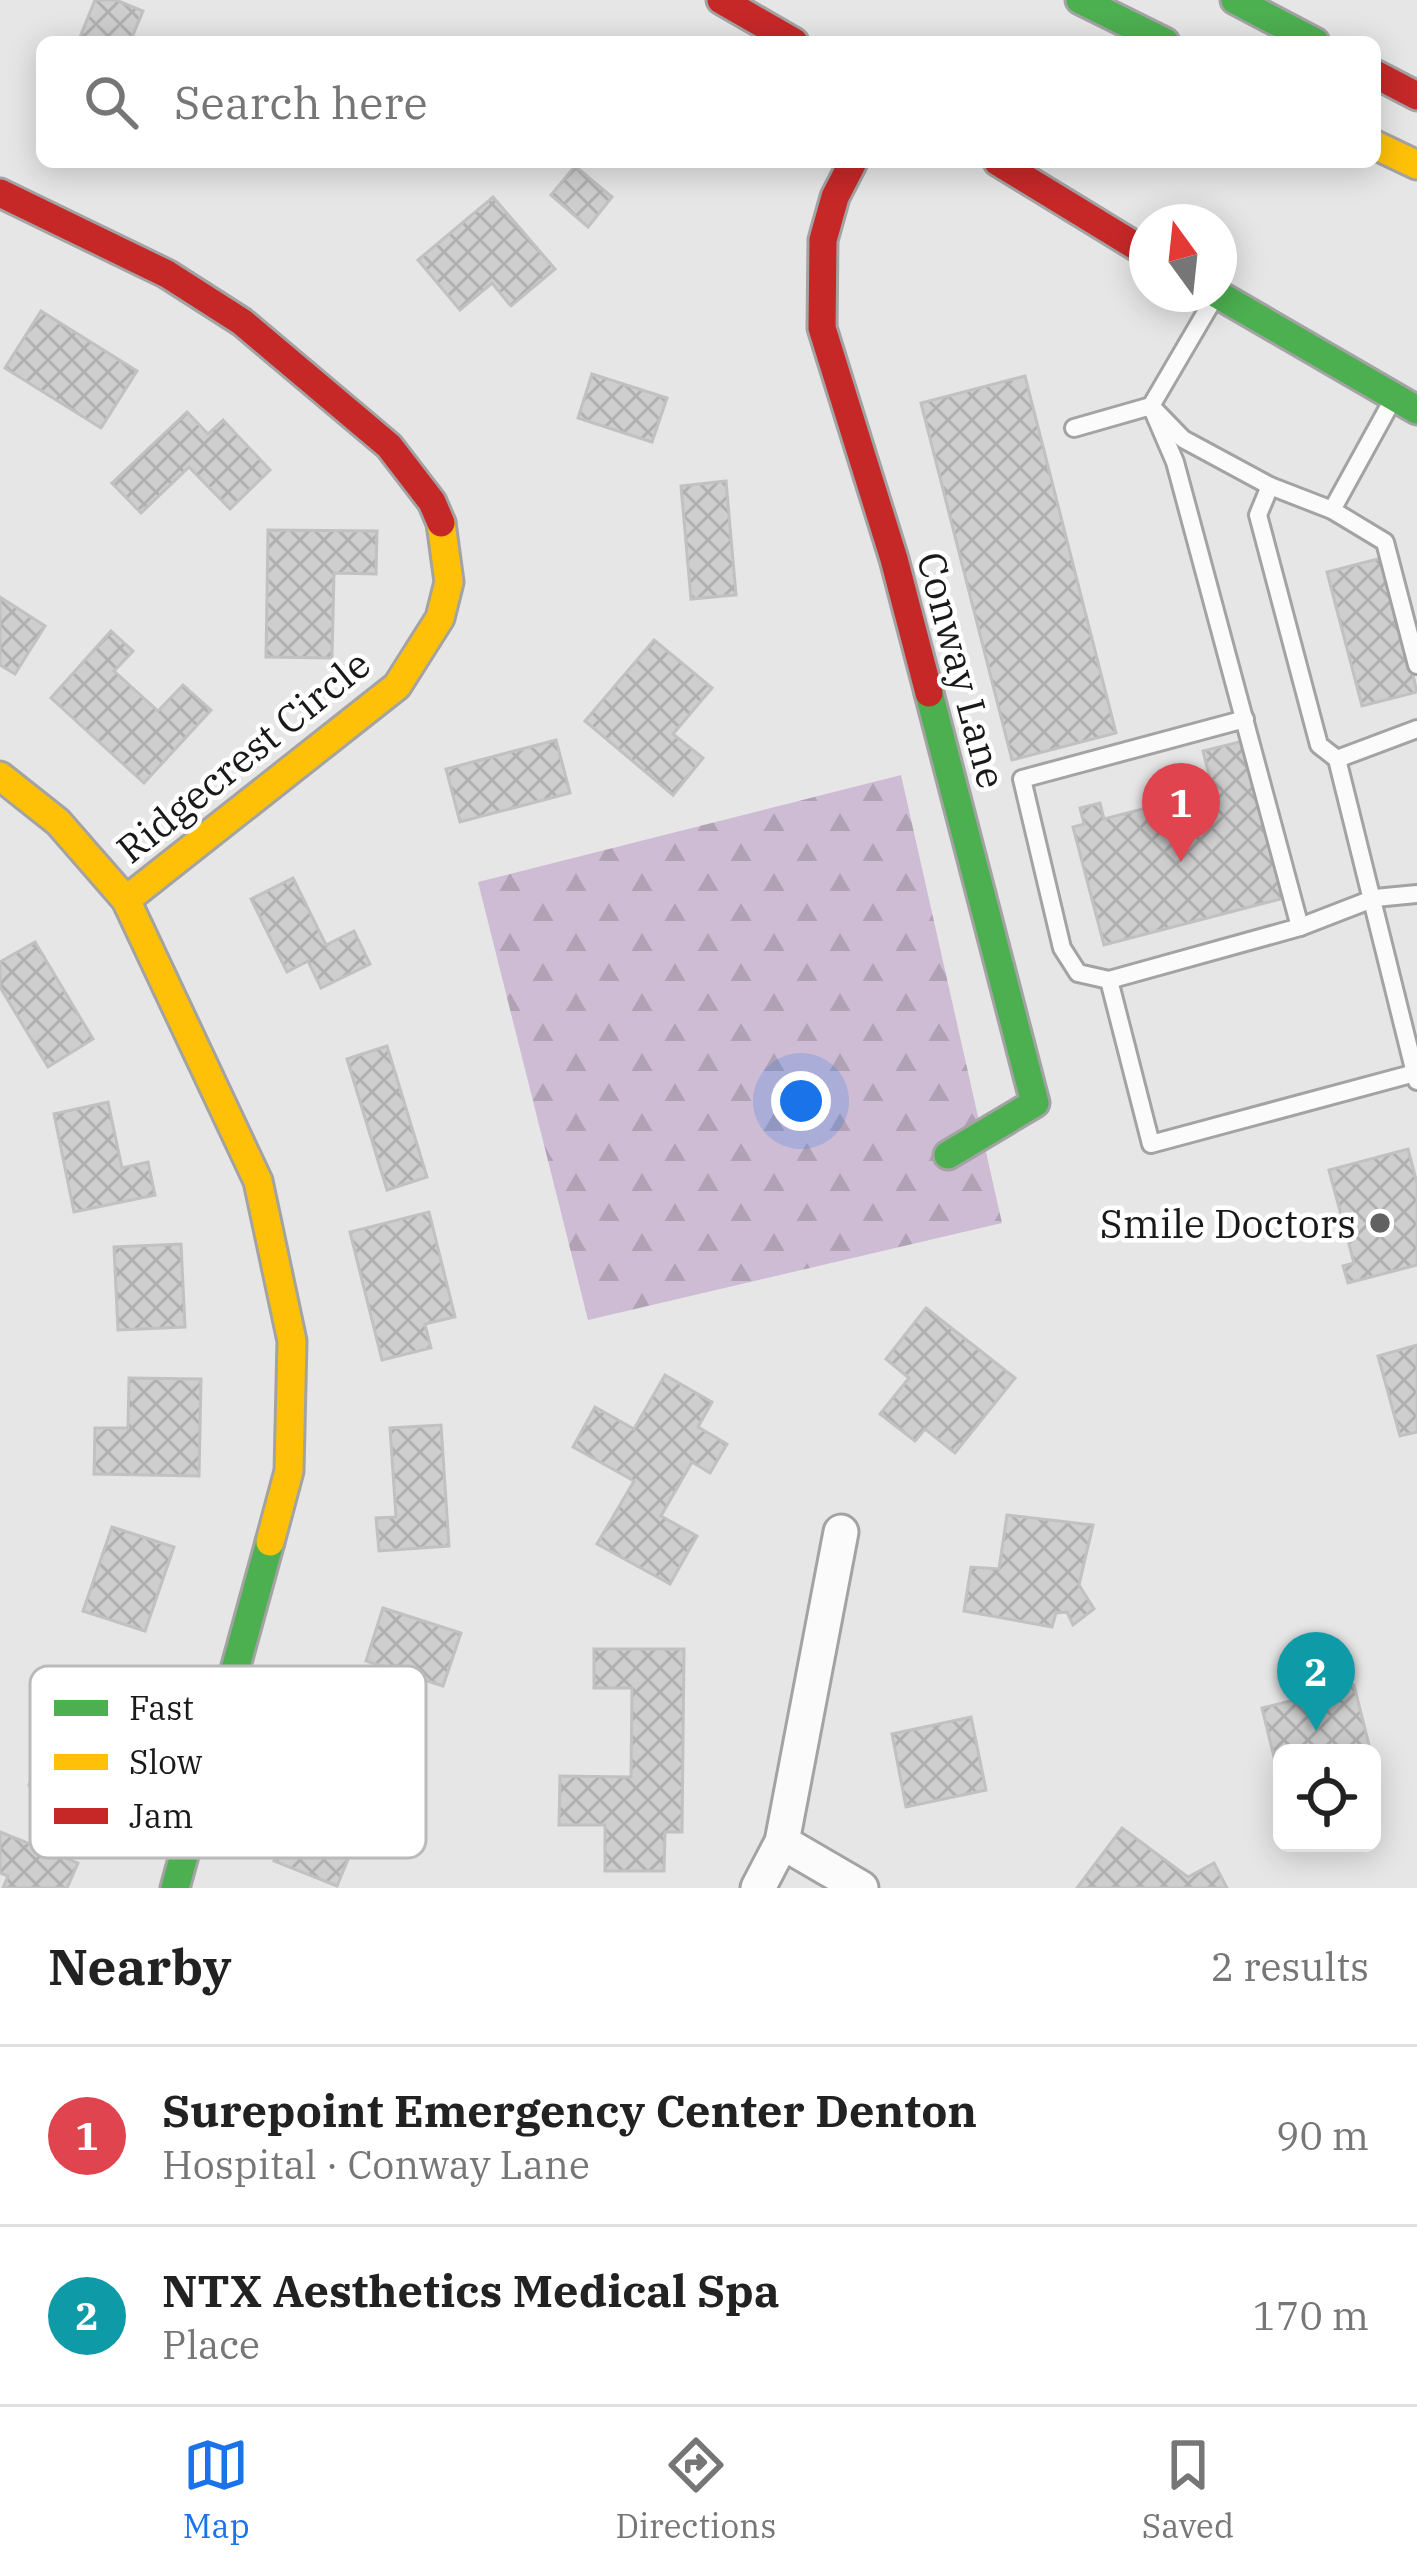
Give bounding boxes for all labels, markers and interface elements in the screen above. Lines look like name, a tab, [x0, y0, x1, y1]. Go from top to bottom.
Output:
search box	[36, 36, 1381, 168]
icon: search	[78, 69, 144, 135]
text: Search here	[174, 73, 428, 131]
north arrow	[1129, 204, 1237, 312]
street label: Conway Lane	[906, 546, 1018, 794]
street label: Ridgecrest Circle	[106, 638, 380, 874]
pin: 1	[1142, 763, 1220, 862]
your location	[771, 1071, 831, 1131]
place label: Smile Doctors	[1100, 1198, 1356, 1249]
marker: Smile Doctors	[1367, 1210, 1393, 1236]
pin: 2	[1277, 1632, 1355, 1731]
legend	[30, 1666, 426, 1858]
text: Fast	[129, 1686, 194, 1729]
text: Slow	[129, 1740, 203, 1783]
map controls	[1273, 1744, 1381, 1852]
button: locate	[1273, 1744, 1381, 1852]
text: Jam	[129, 1794, 193, 1837]
text: Nearby	[48, 1933, 232, 1999]
text: 2 results	[1211, 1941, 1369, 1992]
text: Surepoint Emergency Center Denton	[162, 2081, 977, 2139]
text: 1	[75, 2110, 99, 2161]
text: 90 m	[1276, 2110, 1369, 2161]
text: Hospital · Conway Lane	[162, 2139, 590, 2190]
text: NTX Aesthetics Medical Spa	[162, 2261, 780, 2319]
text: 2	[75, 2290, 99, 2341]
text: 170 m	[1253, 2290, 1369, 2341]
text: Place	[162, 2319, 260, 2370]
tab: Map	[183, 2432, 250, 2547]
tab: Directions	[615, 2432, 776, 2547]
tab: Saved	[1142, 2432, 1234, 2547]

